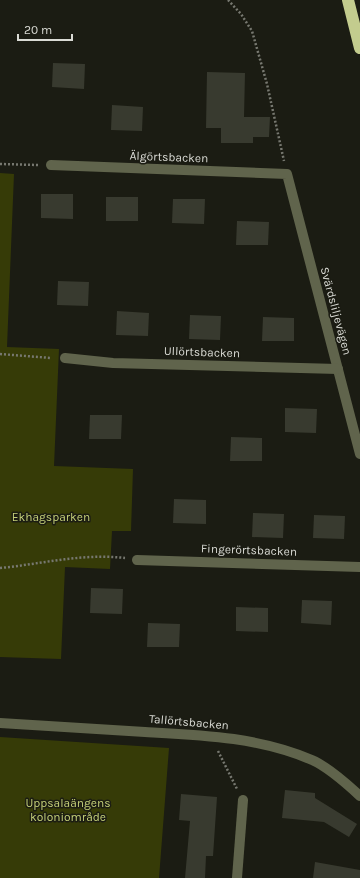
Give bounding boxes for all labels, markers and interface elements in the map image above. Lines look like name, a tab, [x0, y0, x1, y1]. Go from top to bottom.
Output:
scale bar	[18, 16, 72, 42]
text: 20 m	[24, 23, 52, 37]
street label: Älgörtsbacken	[129, 149, 209, 165]
street label: Svärdsliljevägen	[318, 265, 354, 357]
street label: Ullörtsbacken	[164, 344, 240, 360]
park label: Ekhagsparken	[12, 510, 90, 524]
street label: Fingerörtsbacken	[201, 541, 297, 559]
street label: Tallörtsbacken	[149, 712, 229, 732]
park label: Uppsalaängens koloniområde	[25, 796, 111, 824]

